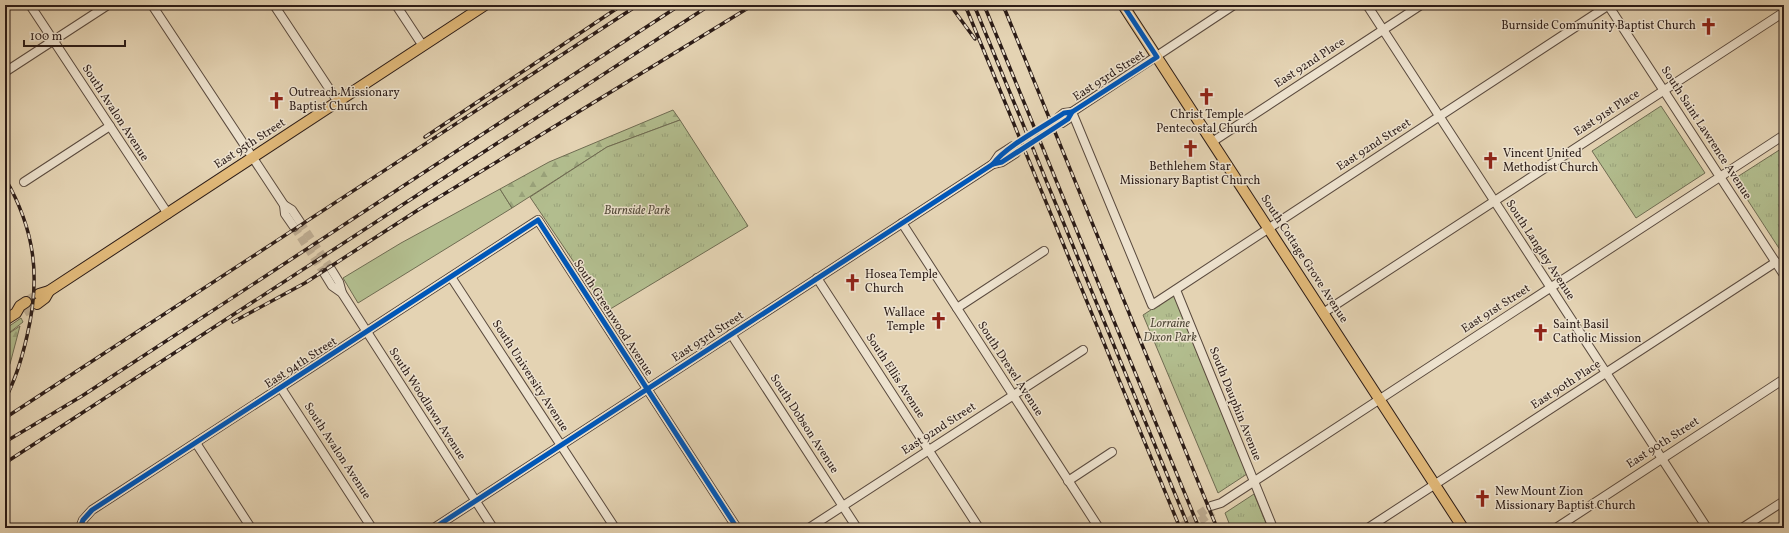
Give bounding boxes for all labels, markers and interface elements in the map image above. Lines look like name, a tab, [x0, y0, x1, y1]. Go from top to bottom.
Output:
church icon: Burnside Community Baptist Church	[1699, 16, 1719, 36]
place label: Burnside Community Baptist Church	[1501, 18, 1696, 34]
scale bar	[24, 22, 125, 48]
text: 100 m	[30, 29, 63, 45]
street label: East 92nd Place	[1271, 34, 1349, 92]
street label: East 93rd Street	[1070, 47, 1148, 105]
street label: South Avalon Avenue	[78, 62, 152, 165]
street label: South Saint Lawrence Avenue	[1657, 63, 1755, 203]
place label: Outreach Missionary Baptist Church	[289, 85, 400, 115]
church icon: Christ Temple Pentecostal Church	[1197, 86, 1217, 106]
street label: East 91st Place	[1571, 86, 1643, 140]
church icon: Outreach Missionary Baptist Church	[266, 90, 286, 110]
place label: Christ Temple Pentecostal Church	[1156, 107, 1258, 137]
street label: East 95th Street	[211, 115, 289, 173]
street label: East 92nd Street	[1334, 115, 1414, 175]
church icon: Bethlehem Star Missionary Baptist Church	[1180, 138, 1200, 158]
place label: Vincent United Methodist Church	[1503, 146, 1599, 176]
church icon: Vincent United Methodist Church	[1480, 151, 1500, 171]
place label: Bethlehem Star Missionary Baptist Church	[1120, 159, 1260, 189]
street label: South Cottage Grove Avenue	[1256, 192, 1352, 326]
street label: South Langley Avenue	[1502, 197, 1579, 303]
park label: Burnside Park	[604, 203, 670, 219]
street label: South Greenwood Avenue	[569, 257, 657, 380]
place label: Hosea Temple Church	[865, 267, 938, 297]
church icon: Hosea Temple Church	[842, 272, 862, 292]
street label: East 91st Street	[1459, 281, 1533, 337]
place label: Wallace Temple	[884, 305, 925, 335]
street label: East 93rd Street	[669, 308, 747, 366]
church icon: Wallace Temple	[928, 310, 948, 330]
park label: Lorraine Dixon Park	[1143, 316, 1197, 346]
street label: South University Avenue	[488, 317, 572, 435]
place label: Saint Basil Catholic Mission	[1553, 317, 1641, 347]
street label: South Drexel Avenue	[973, 319, 1047, 420]
church icon: Saint Basil Catholic Mission	[1530, 322, 1550, 342]
street label: South Ellis Avenue	[862, 330, 929, 422]
street label: East 94th Street	[262, 334, 340, 392]
street label: South Woodlawn Avenue	[385, 345, 470, 464]
street label: South Dauphin Avenue	[1205, 345, 1265, 464]
street label: East 90th Place	[1528, 356, 1604, 413]
street label: South Dobson Avenue	[766, 371, 842, 477]
street label: East 92nd Street	[899, 399, 979, 459]
street label: South Avalon Avenue	[300, 400, 374, 503]
street label: East 90th Street	[1623, 413, 1703, 473]
place label: New Mount Zion Missionary Baptist Church	[1495, 484, 1636, 514]
church icon: New Mount Zion Missionary Baptist Church	[1472, 489, 1492, 509]

